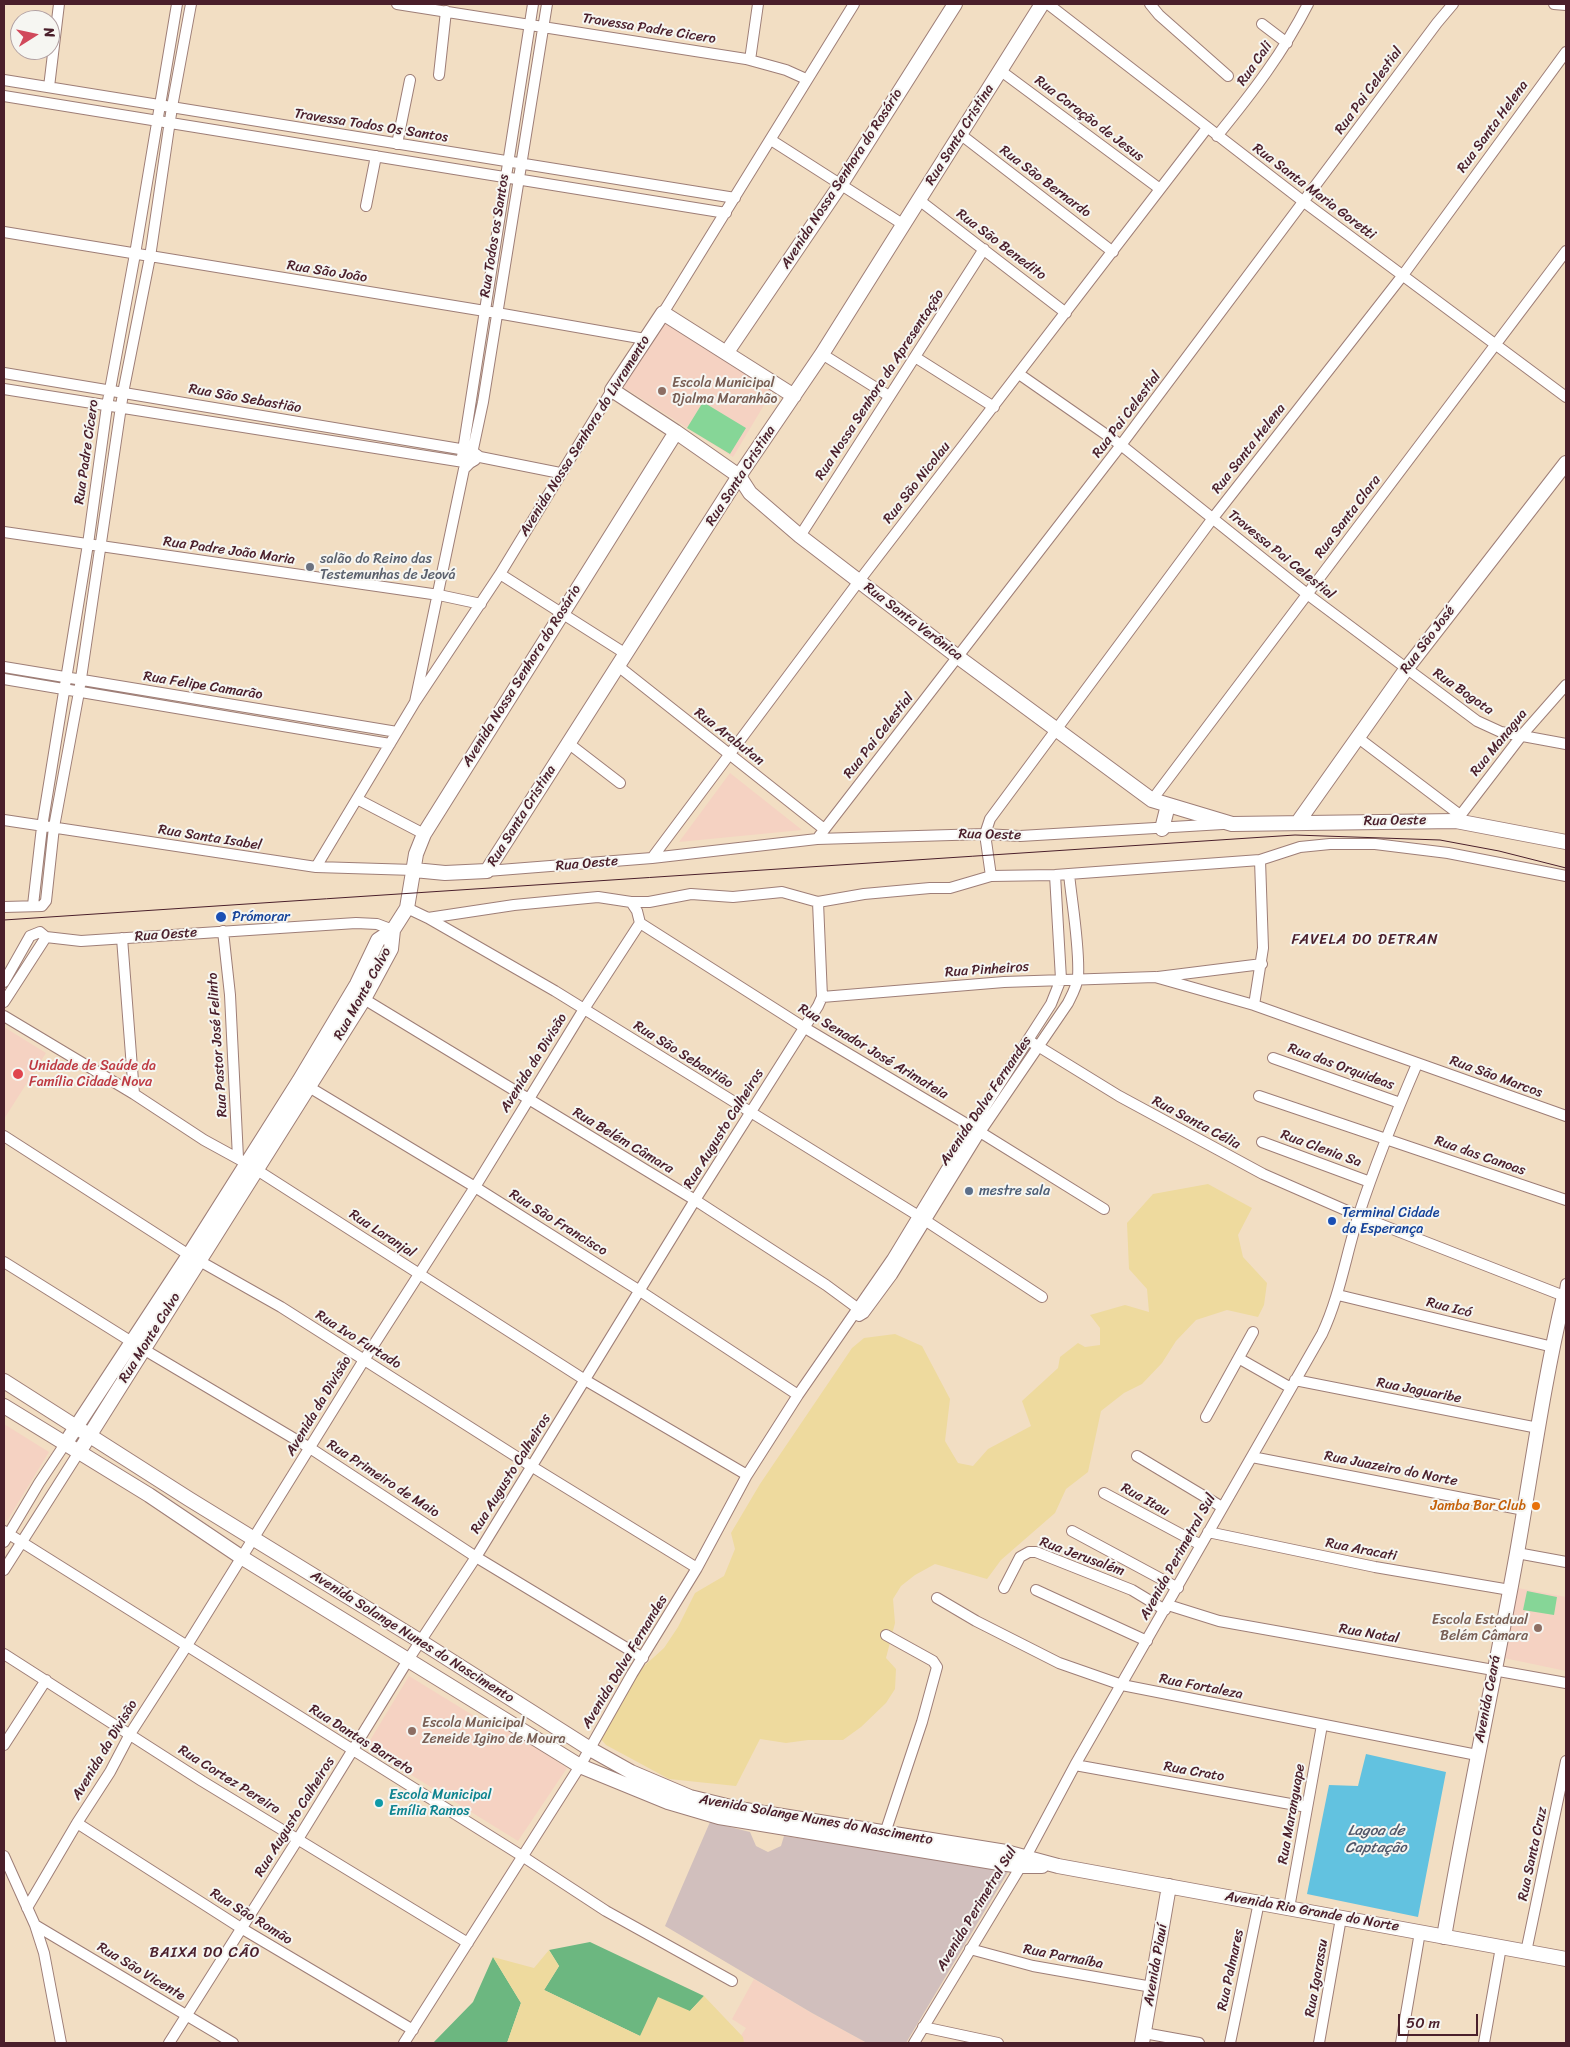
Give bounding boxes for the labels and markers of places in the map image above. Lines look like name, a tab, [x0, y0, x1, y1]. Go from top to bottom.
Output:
place label: Escola Municipal Djalma Maranhão	[672, 375, 777, 408]
marker: Escola Municipal Djalma Maranhão	[656, 385, 668, 397]
place label: salão do Reino das Testemunhas de Jeová	[320, 551, 456, 584]
marker: salão do Reino das Testemunhas de Jeová	[304, 561, 316, 573]
place label: Prómorar	[232, 909, 290, 925]
marker: Prómorar	[214, 910, 228, 924]
place label: Unidade de Saúde da Família Cidade Nova	[29, 1058, 156, 1090]
marker: Unidade de Saúde da Família Cidade Nova	[11, 1067, 25, 1081]
place label: mestre sala	[979, 1183, 1050, 1199]
marker: mestre sala	[963, 1185, 975, 1197]
place label: Terminal Cidade da Esperança	[1342, 1205, 1439, 1238]
marker: Terminal Cidade da Esperança	[1326, 1215, 1338, 1227]
place label: Jamba Bar Club	[1431, 1498, 1526, 1514]
marker: Jamba Bar Club	[1530, 1500, 1542, 1512]
place label: Escola Estadual Belém Câmara	[1432, 1612, 1528, 1644]
marker: Escola Estadual Belém Câmara	[1532, 1622, 1544, 1634]
place label: Escola Municipal Zeneide Igino de Moura	[422, 1715, 565, 1748]
marker: Escola Municipal Zeneide Igino de Moura	[406, 1725, 418, 1737]
place label: Escola Municipal Emília Ramos	[389, 1787, 492, 1820]
marker: Escola Municipal Emília Ramos	[373, 1797, 385, 1809]

